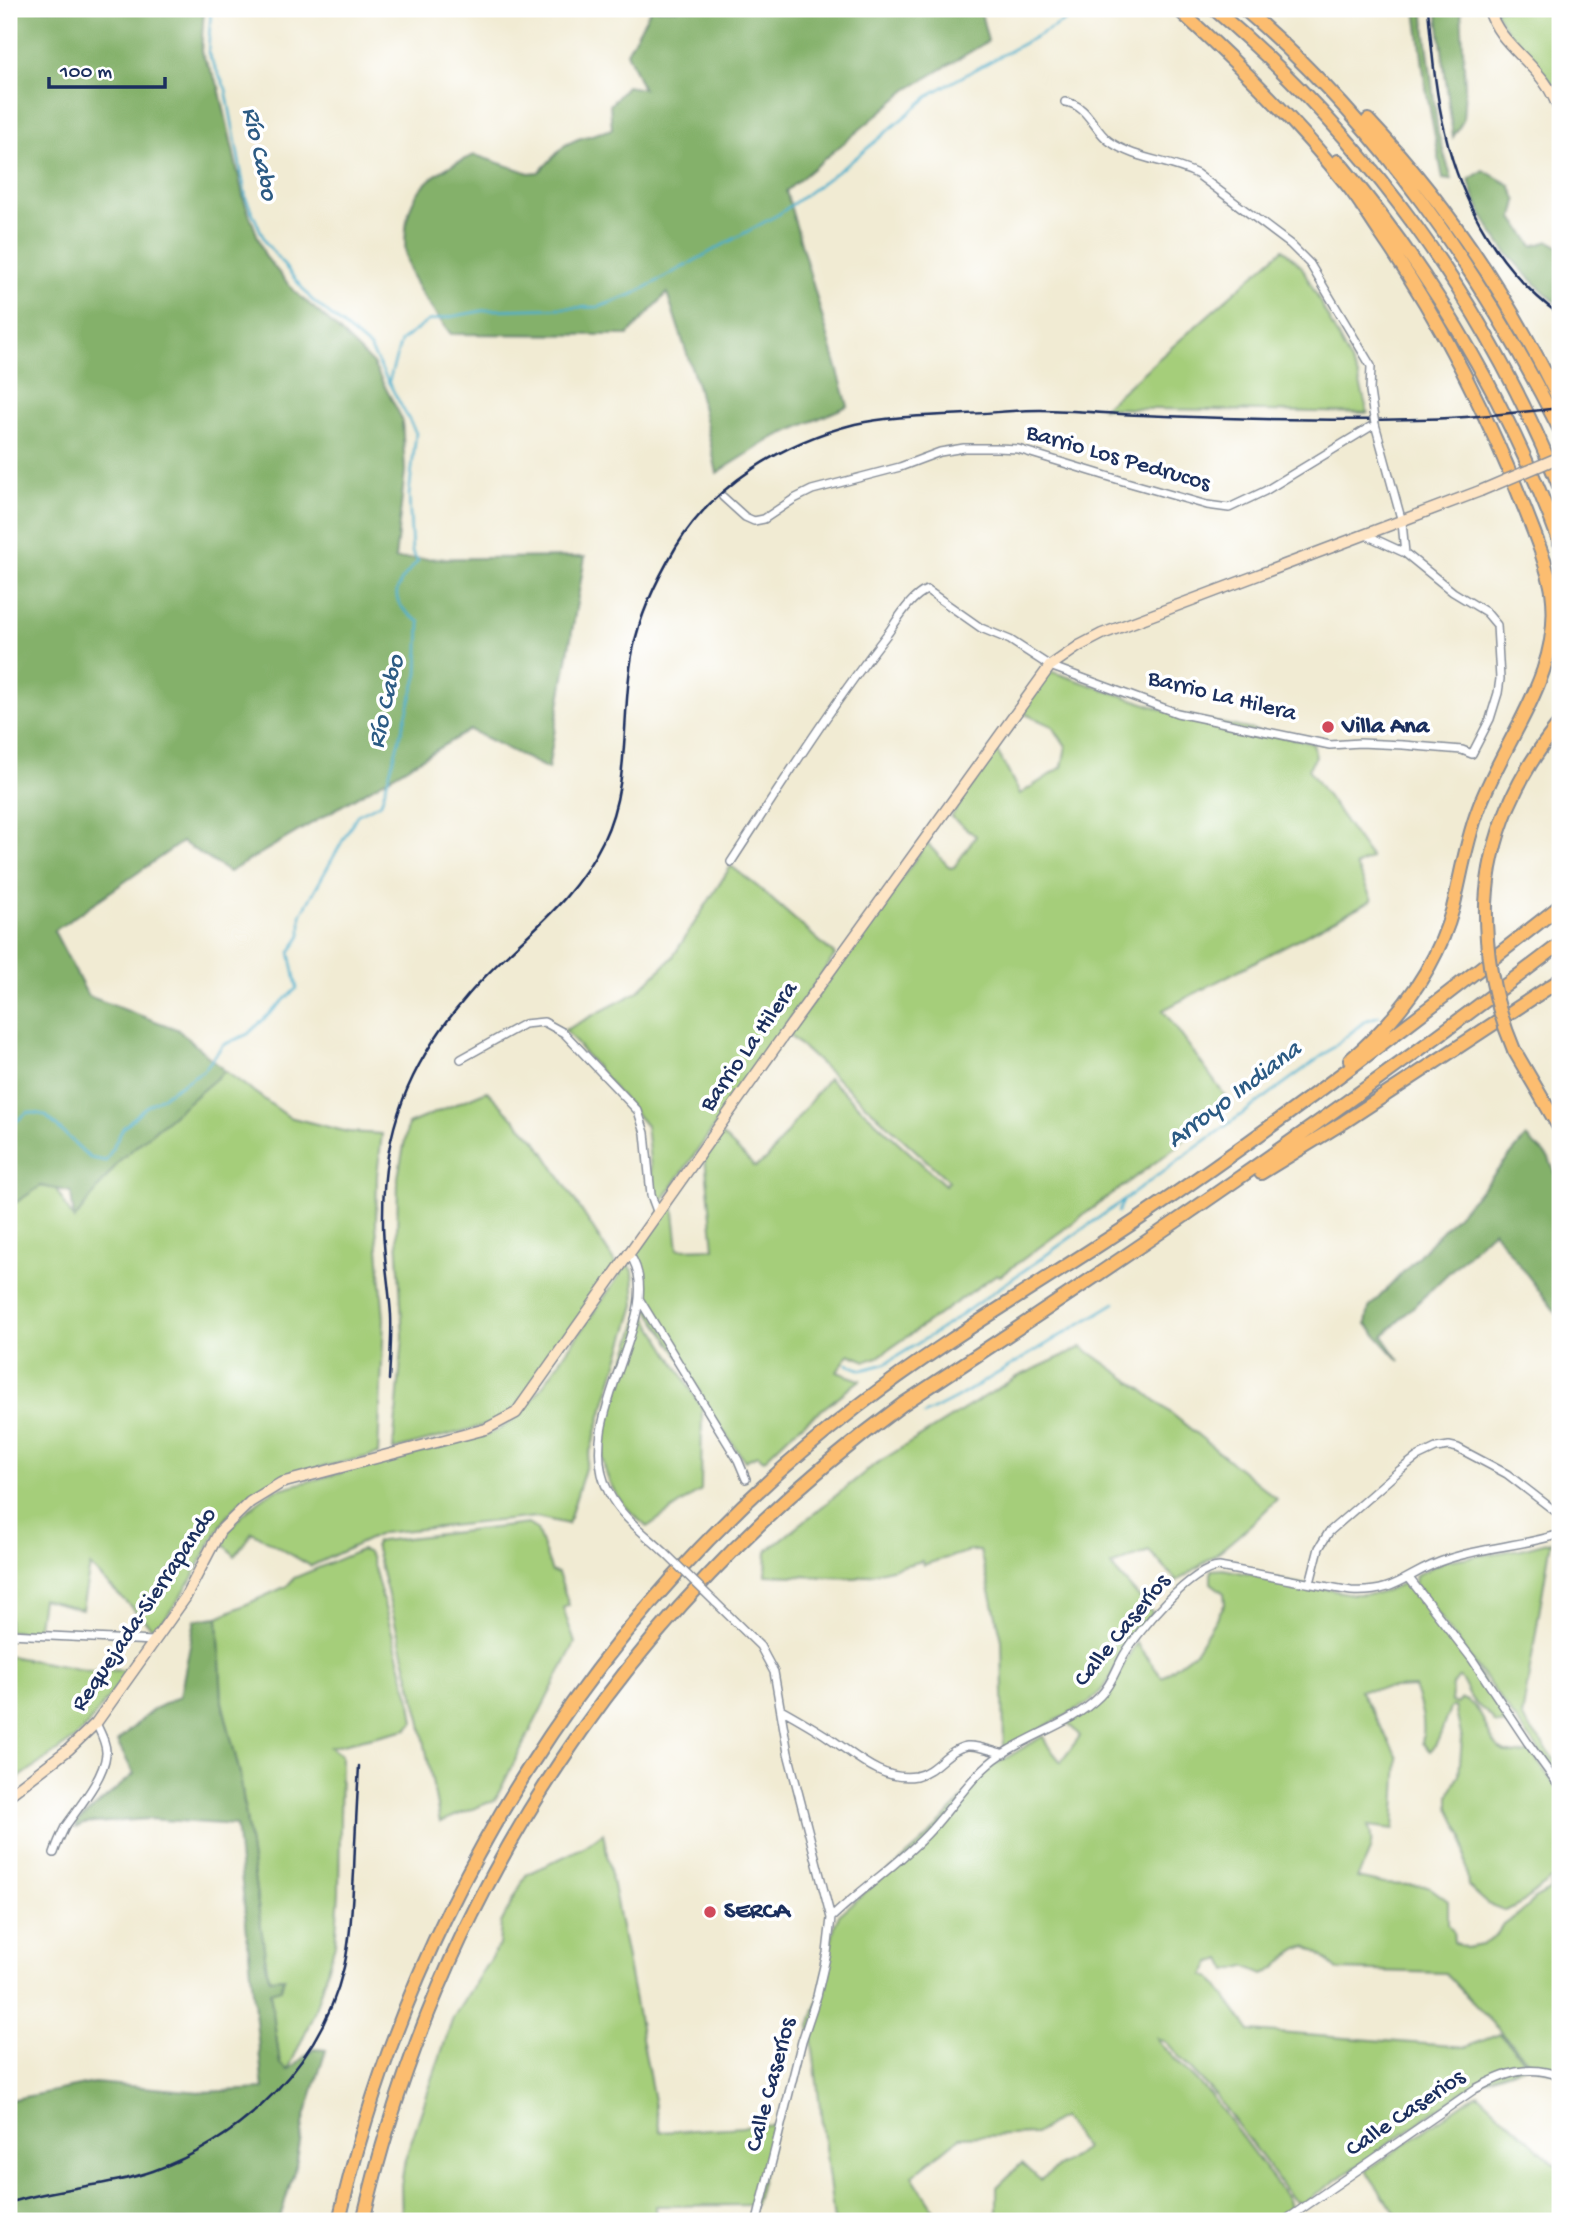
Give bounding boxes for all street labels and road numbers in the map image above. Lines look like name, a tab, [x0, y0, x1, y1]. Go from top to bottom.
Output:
street label: Barrio Los Pedrucos	[1021, 419, 1215, 500]
street label: Barrio La Hilera	[1144, 664, 1300, 730]
street label: Barrio La Hilera	[694, 976, 806, 1118]
street label: Requejada-Sierrapando	[66, 1502, 224, 1718]
street label: Calle Caseríos	[1068, 1568, 1178, 1694]
street label: Calle Caseríos	[740, 2014, 804, 2155]
street label: Calle Caserios	[1341, 2063, 1472, 2164]

